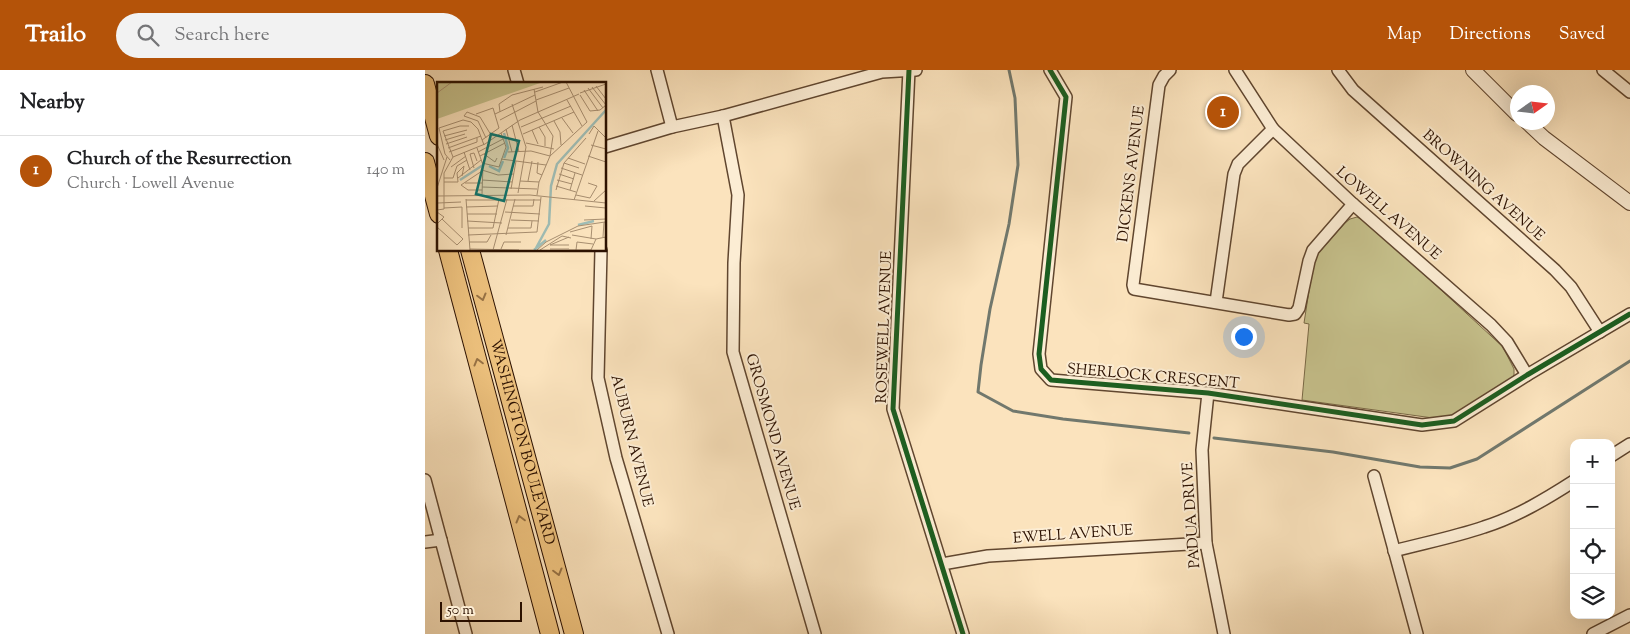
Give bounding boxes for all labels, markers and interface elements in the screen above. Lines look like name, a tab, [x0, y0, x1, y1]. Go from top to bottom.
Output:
search box	[116, 13, 466, 58]
text: Trailo	[25, 18, 86, 52]
icon: search	[134, 21, 162, 49]
text: Search here	[174, 22, 270, 49]
text: Map	[1387, 22, 1422, 48]
text: Directions	[1450, 22, 1531, 48]
text: Saved	[1559, 22, 1605, 48]
inset map	[437, 82, 606, 251]
north arrow	[1510, 85, 1555, 130]
text: Nearby	[20, 88, 85, 118]
pin: 1	[1207, 93, 1239, 131]
street label: DICKENS AVENUE	[1113, 105, 1151, 243]
street label: BROWNING AVENUE	[1417, 125, 1549, 247]
text: Church of the Resurrection	[67, 146, 292, 173]
text: 1	[33, 159, 39, 182]
text: 140 m	[367, 159, 405, 182]
street label: LOWELL AVENUE	[1331, 162, 1445, 266]
text: Church · Lowell Avenue	[67, 173, 234, 196]
street label: ROSEWELL AVENUE	[872, 250, 898, 404]
one-way arrow	[477, 292, 487, 301]
your location	[1231, 324, 1257, 350]
street label: WASHINGTON BOULEVARD	[484, 337, 560, 547]
street label: GROSMOND AVENUE	[740, 351, 804, 513]
one-way arrow	[473, 358, 484, 367]
street label: SHERLOCK CRESCENT	[1066, 359, 1241, 395]
street label: AUBURN AVENUE	[604, 373, 658, 509]
map controls	[1570, 439, 1615, 619]
button: +	[1570, 439, 1615, 484]
street label: PADUA DRIVE	[1178, 461, 1206, 569]
button: −	[1570, 484, 1615, 529]
one-way arrow	[515, 516, 525, 524]
street label: EWELL AVENUE	[1012, 520, 1134, 550]
button: locate	[1570, 529, 1615, 574]
one-way arrow	[552, 567, 562, 576]
button: layers	[1570, 574, 1615, 619]
scale bar	[440, 599, 523, 622]
text: 50 m	[447, 601, 474, 621]

